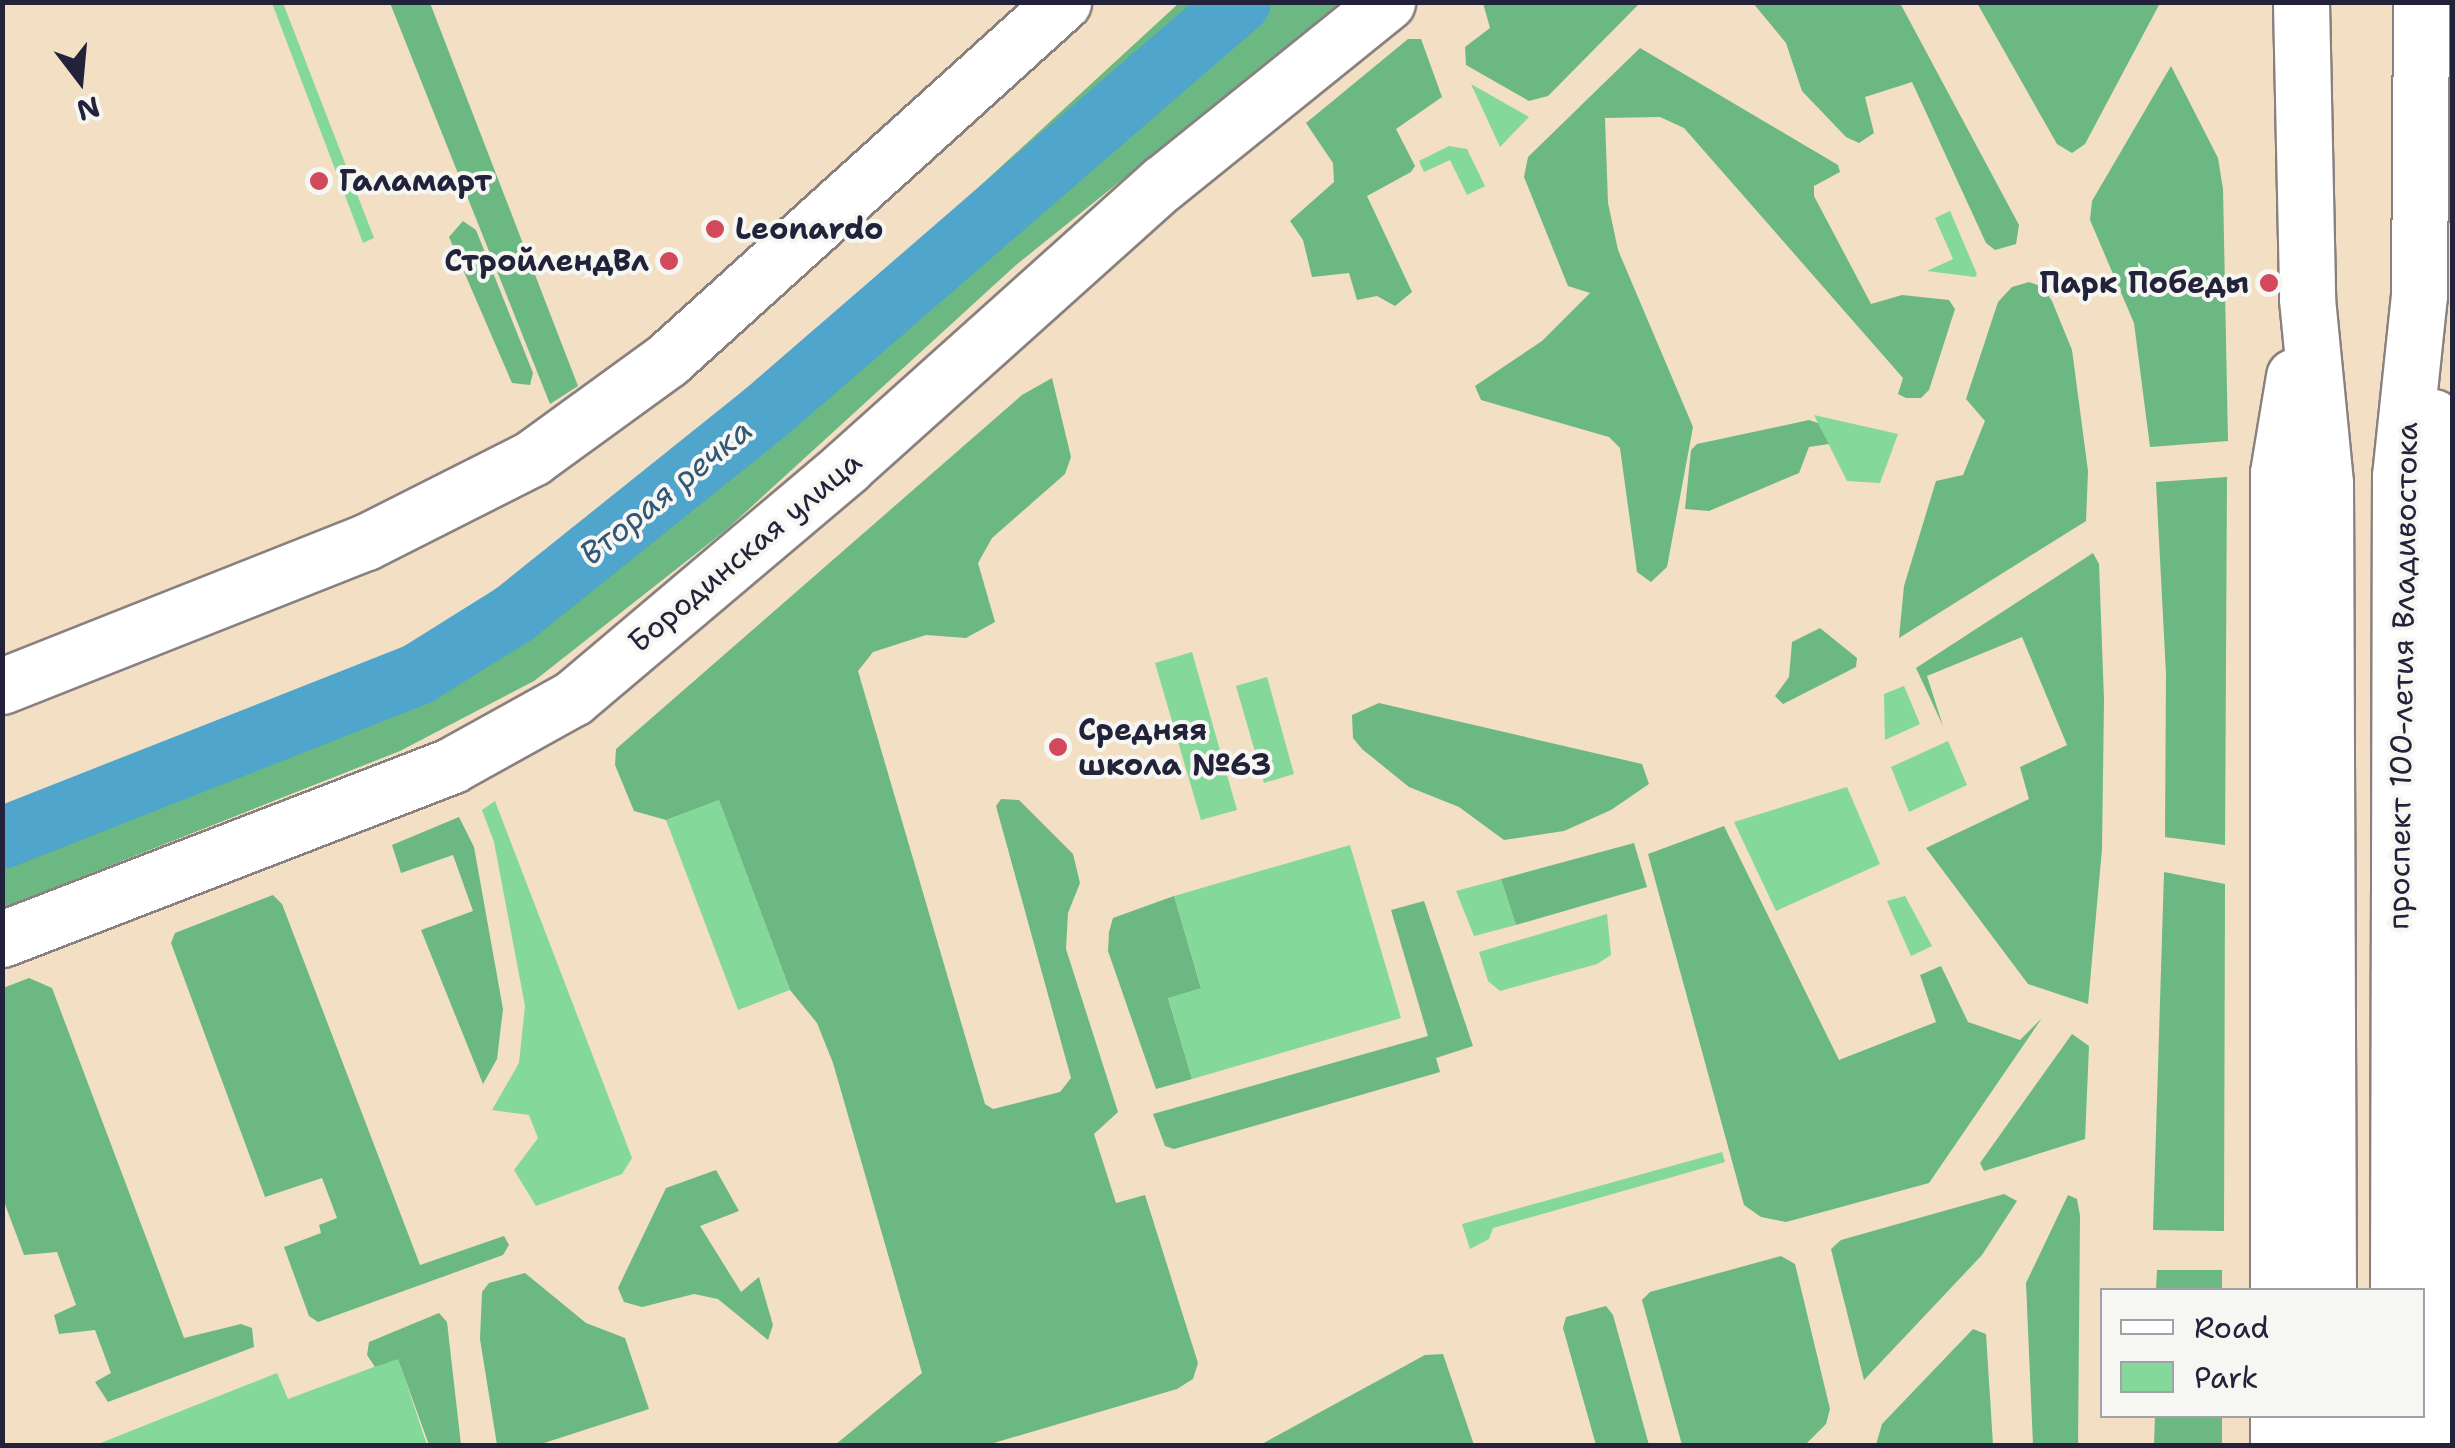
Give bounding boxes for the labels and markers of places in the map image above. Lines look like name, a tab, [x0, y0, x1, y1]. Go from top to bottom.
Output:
place label: Галамарт	[339, 163, 492, 199]
marker: Галамарт	[308, 170, 330, 192]
place label: Leonardo	[735, 211, 883, 247]
marker: Leonardo	[704, 218, 726, 240]
place label: СтройлендВл	[444, 243, 649, 279]
marker: СтройлендВл	[658, 250, 680, 272]
place label: Парк Победы	[2040, 265, 2249, 301]
marker: Парк Победы	[2258, 272, 2280, 294]
place label: Средняя школа №63	[1078, 712, 1271, 782]
marker: Средняя школа №63	[1047, 736, 1069, 758]

